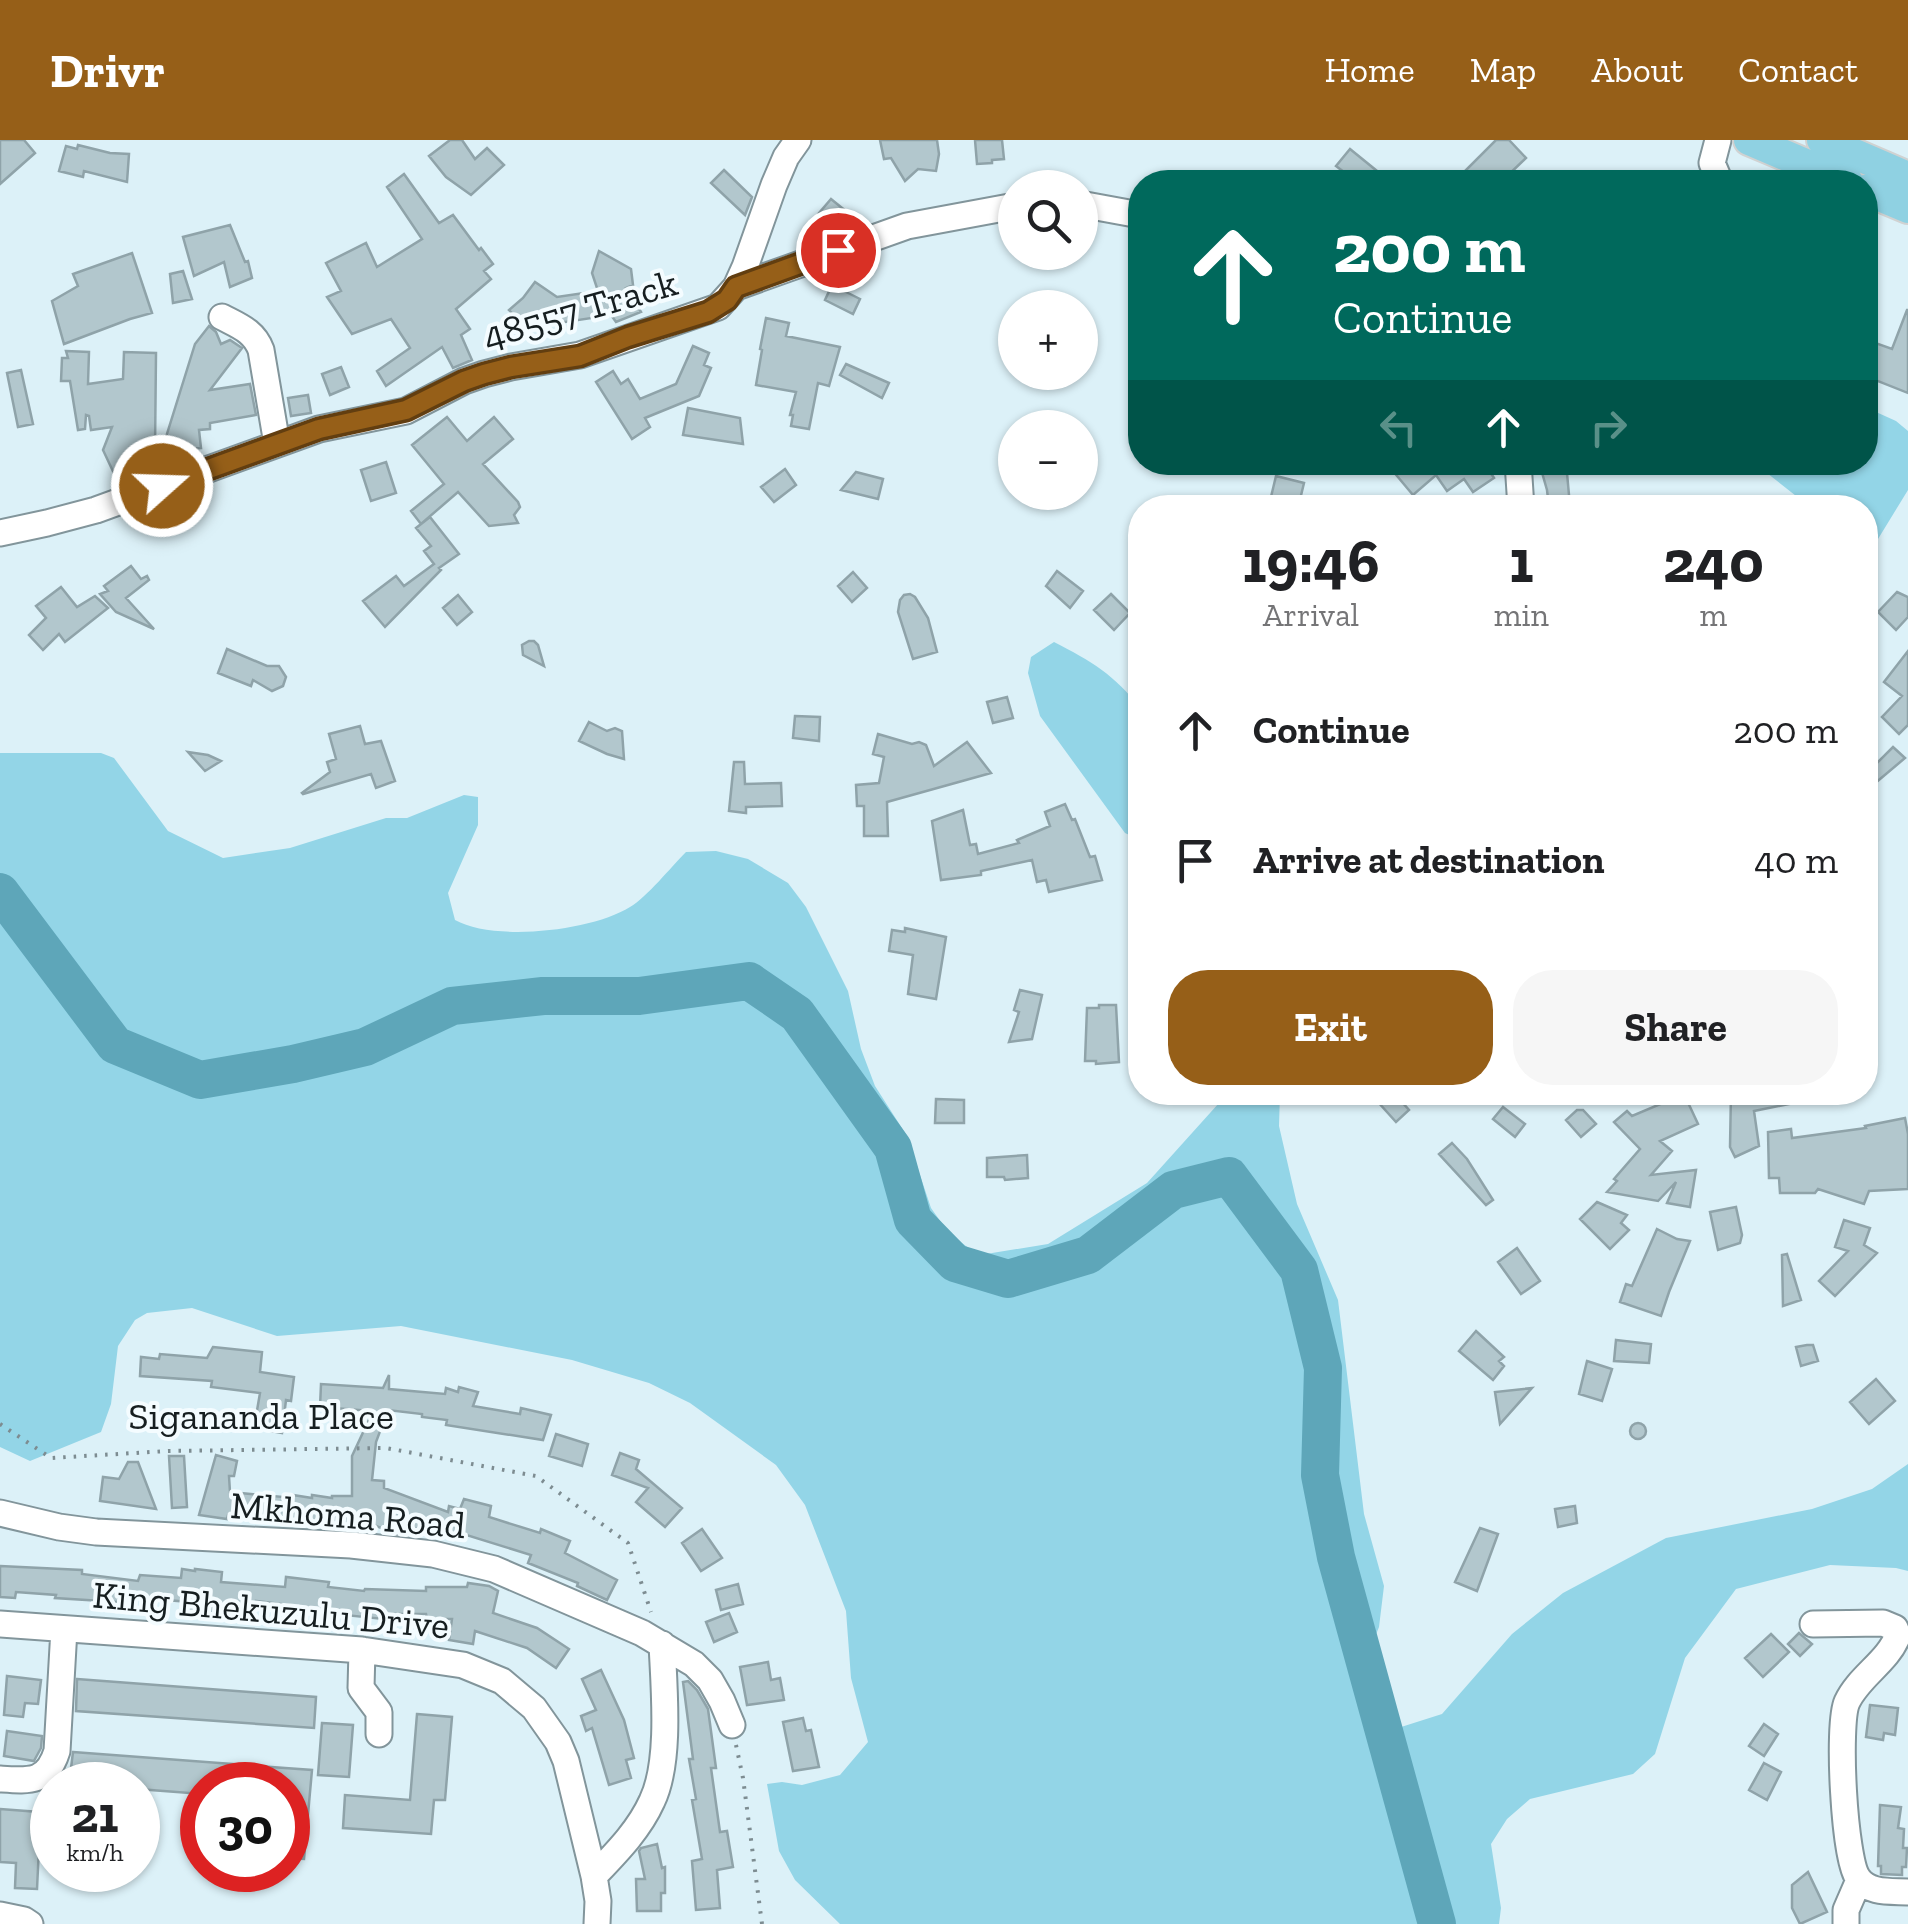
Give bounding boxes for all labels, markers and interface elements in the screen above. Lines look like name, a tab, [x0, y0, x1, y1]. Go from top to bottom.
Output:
text: Drivr	[50, 42, 165, 99]
text: Home	[1324, 49, 1415, 91]
text: Map	[1470, 49, 1536, 91]
text: About	[1591, 49, 1683, 91]
text: Contact	[1738, 49, 1858, 91]
map controls	[998, 170, 1098, 510]
button: search	[998, 170, 1098, 270]
text: 200 m	[1333, 206, 1526, 290]
pin	[796, 208, 881, 293]
icon: ahead	[1168, 210, 1298, 340]
icon: arrive	[811, 223, 866, 278]
street label: 48557 Track	[477, 259, 683, 359]
button: +	[998, 290, 1098, 390]
text: Continue	[1333, 291, 1512, 345]
icon: left	[1371, 400, 1426, 455]
icon: ahead	[1476, 400, 1531, 455]
icon: right	[1581, 400, 1636, 455]
button: −	[998, 410, 1098, 510]
position arrow	[110, 434, 214, 538]
text: 19:46	[1242, 525, 1380, 597]
text: 1	[1509, 525, 1533, 597]
text: 240	[1663, 525, 1764, 597]
text: Arrival	[1263, 596, 1359, 634]
text: min	[1494, 596, 1549, 634]
text: m	[1700, 596, 1727, 634]
icon: ahead	[1168, 703, 1223, 758]
text: Continue	[1253, 707, 1410, 753]
text: 200 m	[1733, 707, 1838, 753]
icon: arrive	[1168, 833, 1223, 888]
text: Arrive at destination	[1253, 837, 1604, 883]
text: 40 m	[1754, 837, 1838, 883]
button: Exit	[1168, 970, 1493, 1085]
button: Share	[1513, 970, 1838, 1085]
street label: Sigananda Place	[128, 1393, 394, 1439]
street label: Mkhoma Road	[229, 1482, 467, 1548]
street label: King Bhekuzulu Drive	[91, 1571, 451, 1649]
speed limit sign: 30	[180, 1762, 310, 1892]
text: 21	[71, 1785, 119, 1845]
text: km/h	[66, 1837, 124, 1867]

